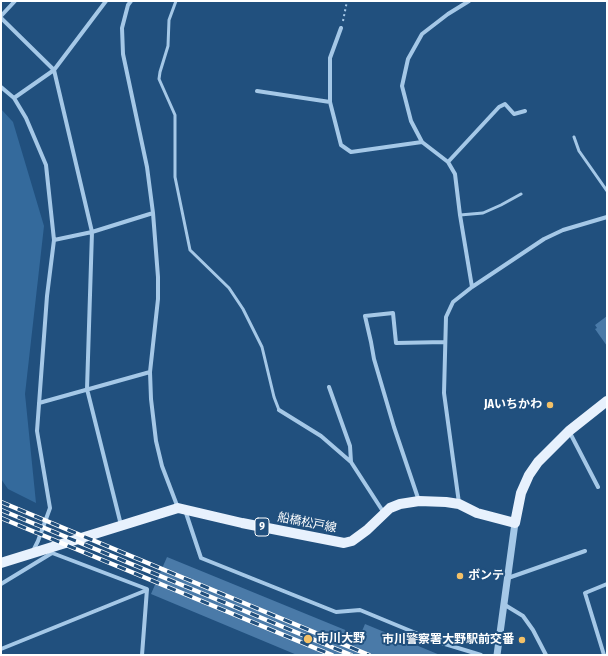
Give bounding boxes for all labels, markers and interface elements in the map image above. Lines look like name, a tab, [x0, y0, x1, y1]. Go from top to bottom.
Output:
place label: JAいちかわ	[484, 398, 542, 412]
marker: JAいちかわ	[545, 400, 555, 410]
street label: 船橋松戸線	[276, 510, 338, 536]
road number: 9	[255, 518, 269, 536]
place label: ボンテ	[468, 569, 504, 583]
marker: ボンテ	[455, 571, 465, 581]
place label: 市川大野	[317, 632, 365, 646]
marker: 市川大野	[302, 633, 314, 645]
place label: 市川警察署大野駅前交番	[382, 633, 514, 647]
marker: 市川警察署大野駅前交番	[517, 635, 527, 645]

